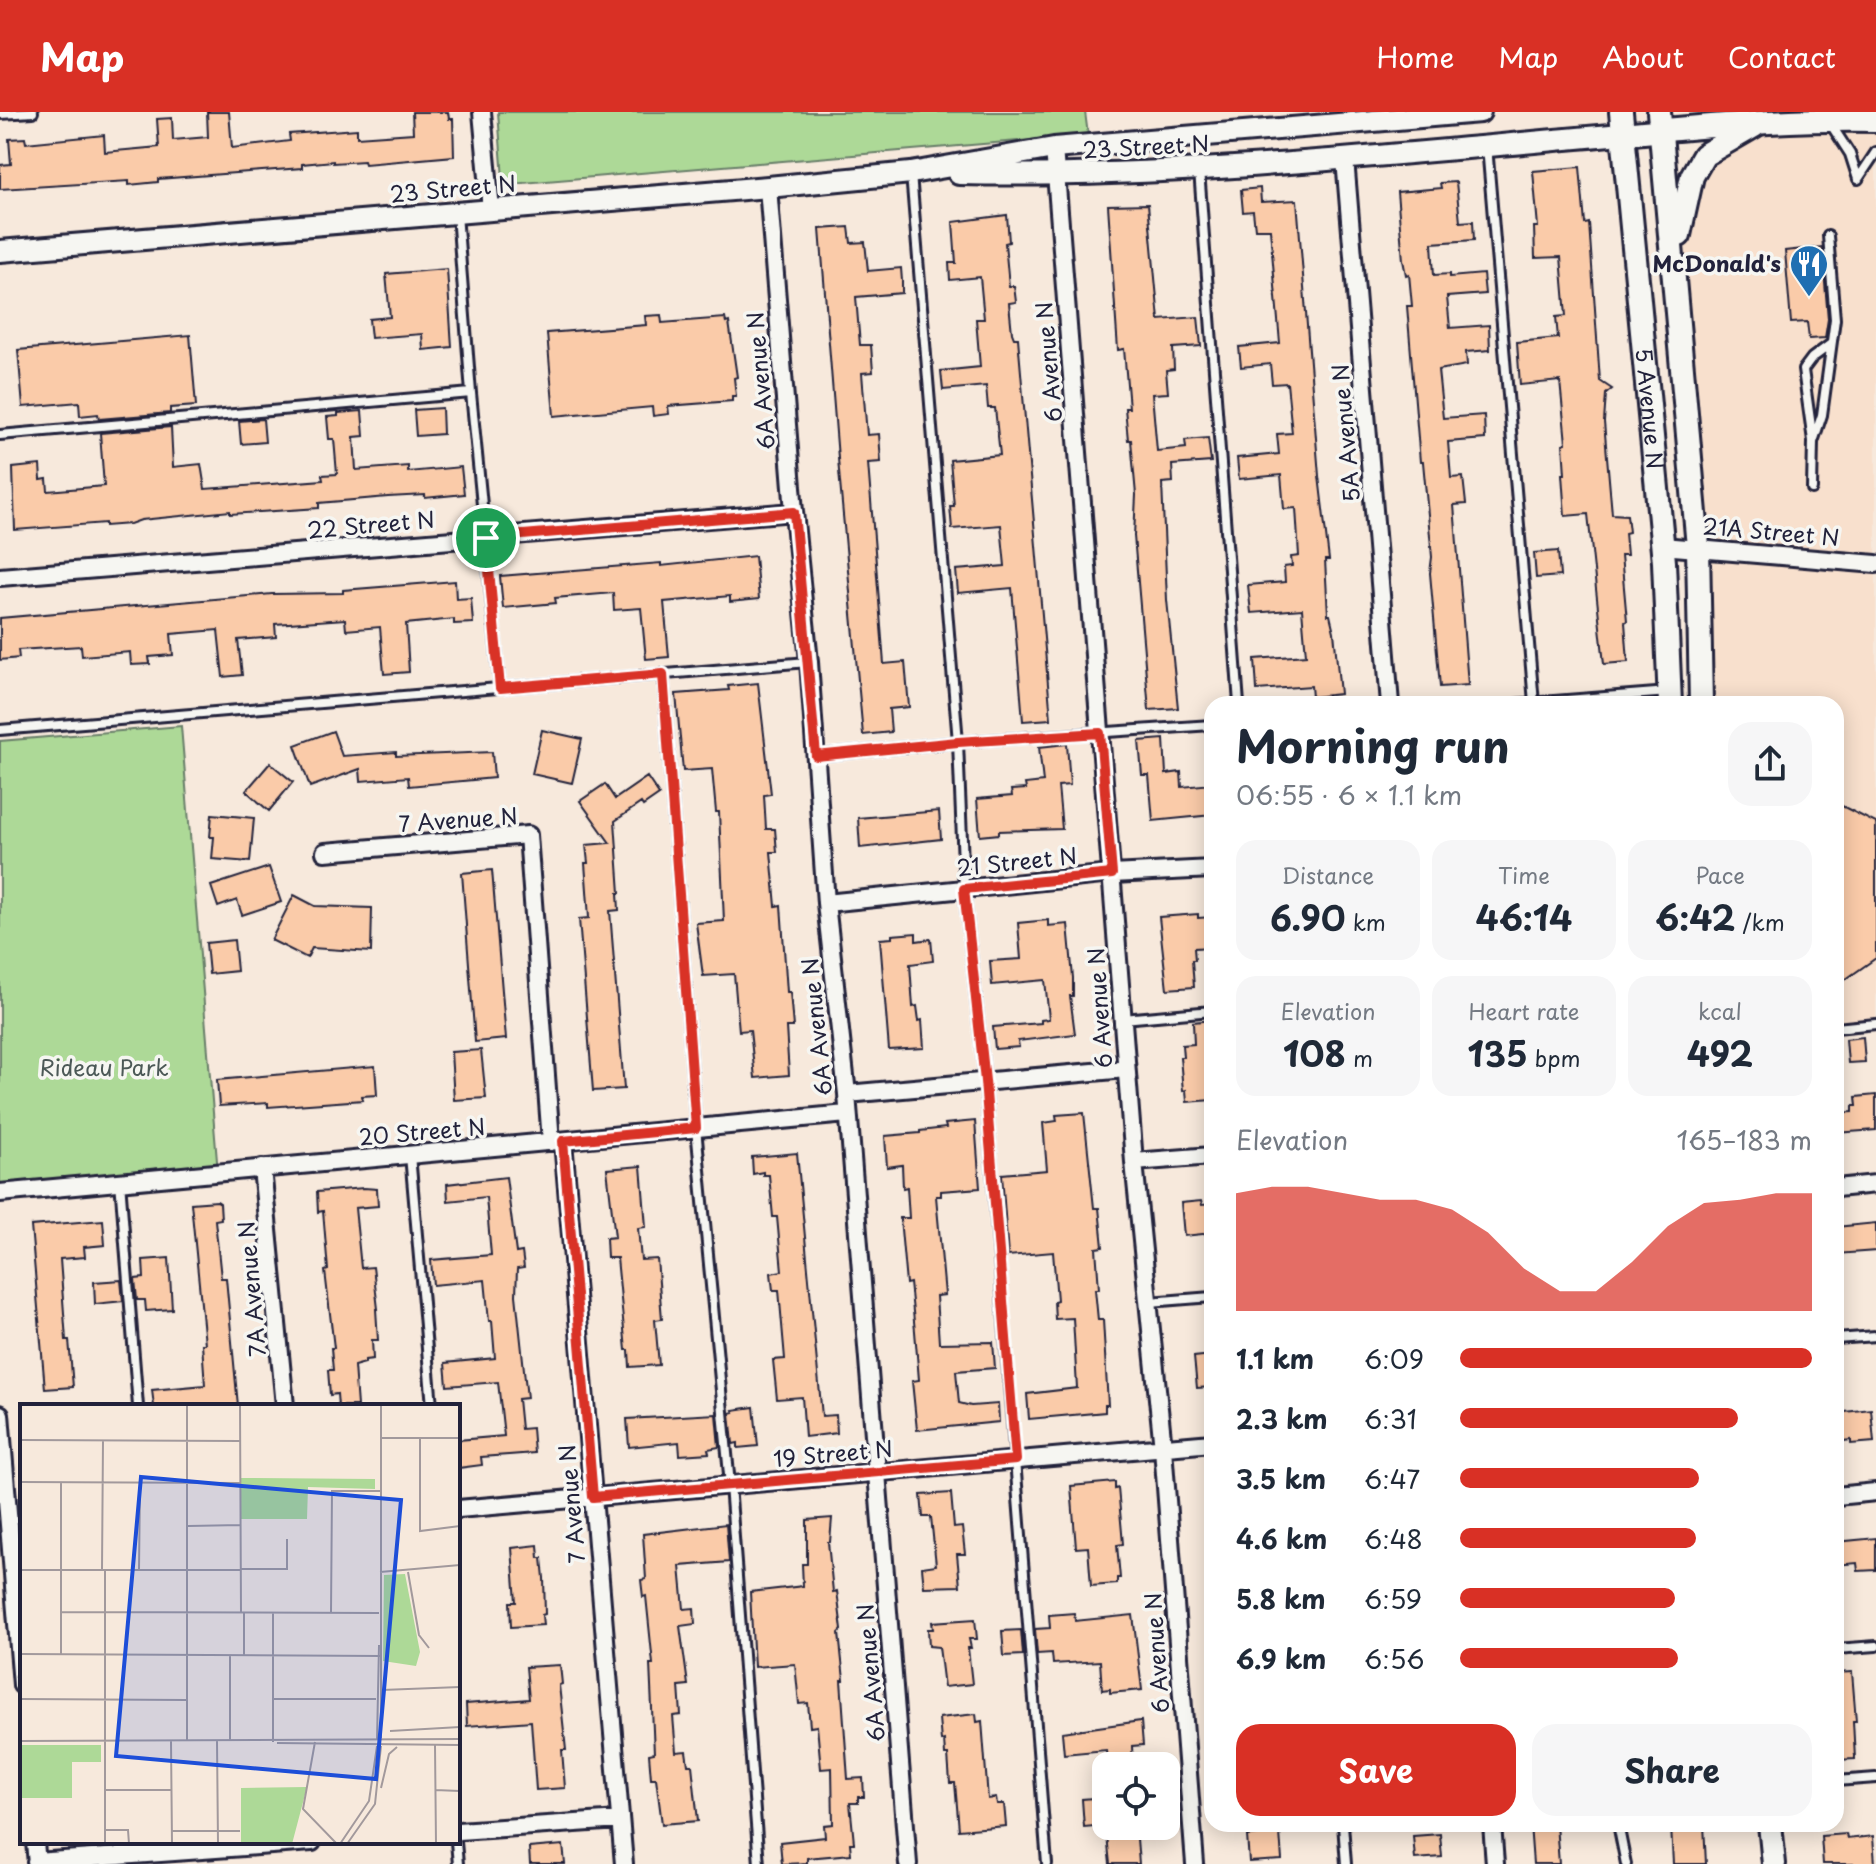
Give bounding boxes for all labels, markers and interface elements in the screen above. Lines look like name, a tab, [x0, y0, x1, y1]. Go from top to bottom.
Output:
text: Map	[40, 28, 124, 85]
text: Home	[1376, 35, 1454, 78]
text: Map	[1498, 35, 1558, 78]
text: About	[1602, 35, 1684, 78]
text: Contact	[1728, 35, 1836, 78]
street label: 23 Street N	[1082, 126, 1210, 165]
street label: 23 Street N	[388, 166, 517, 209]
restaurant icon: McDonald's	[1788, 243, 1830, 298]
place label: McDonald's	[1652, 246, 1781, 279]
street label: 6 Avenue N	[1026, 301, 1069, 424]
street label: 6A Avenue N	[737, 311, 782, 452]
street label: 5 Avenue N	[1629, 347, 1673, 470]
street label: 5A Avenue N	[1322, 363, 1367, 503]
street label: 22 Street N	[306, 502, 436, 546]
pin	[452, 504, 520, 572]
street label: 21A Street N	[1701, 508, 1841, 553]
icon: arrive	[464, 516, 508, 560]
text: Morning run	[1236, 712, 1510, 778]
button: share	[1728, 722, 1812, 806]
text: 06:55 · 6 × 1.1 km	[1236, 775, 1462, 814]
street label: 7 Avenue N	[397, 798, 518, 839]
street label: 21 Street N	[955, 838, 1079, 883]
text: Distance	[1282, 858, 1374, 891]
text: Time	[1498, 858, 1550, 891]
text: Pace	[1695, 858, 1745, 891]
text: 6.90	[1270, 891, 1346, 943]
text: 46:14	[1476, 891, 1572, 943]
text: 6:42	[1655, 891, 1735, 943]
text: km	[1346, 905, 1386, 938]
text: /km	[1735, 905, 1785, 938]
street label: 6 Avenue N	[1078, 947, 1119, 1069]
street label: 6A Avenue N	[792, 957, 839, 1098]
text: Elevation	[1281, 994, 1375, 1027]
text: Heart rate	[1468, 994, 1580, 1027]
text: kcal	[1698, 994, 1742, 1027]
text: 108	[1283, 1027, 1346, 1079]
text: 135	[1468, 1027, 1528, 1079]
text: 492	[1687, 1027, 1753, 1079]
text: m	[1346, 1041, 1373, 1074]
text: bpm	[1528, 1041, 1580, 1074]
park label: Rideau Park	[39, 1050, 169, 1083]
street label: 20 Street N	[357, 1109, 486, 1152]
text: Elevation	[1236, 1120, 1348, 1159]
text: 165–183 m	[1677, 1120, 1812, 1159]
street label: 7A Avenue N	[228, 1220, 273, 1358]
text: 1.1 km	[1236, 1339, 1314, 1378]
text: 6:09	[1364, 1339, 1424, 1378]
text: 2.3 km	[1236, 1399, 1328, 1438]
text: 6:31	[1364, 1399, 1417, 1438]
inset map	[20, 1404, 460, 1844]
street label: 19 Street N	[772, 1431, 894, 1474]
street label: 7 Avenue N	[549, 1443, 592, 1565]
text: 3.5 km	[1236, 1459, 1326, 1498]
text: 6:47	[1364, 1459, 1420, 1498]
text: 4.6 km	[1236, 1519, 1327, 1558]
text: 6:48	[1364, 1519, 1423, 1558]
text: 5.8 km	[1236, 1579, 1326, 1618]
text: 6:59	[1364, 1579, 1422, 1618]
street label: 6 Avenue N	[1135, 1592, 1176, 1714]
street label: 6A Avenue N	[847, 1603, 892, 1744]
text: 6.9 km	[1236, 1639, 1326, 1678]
text: 6:56	[1364, 1639, 1424, 1678]
button: Save	[1236, 1724, 1516, 1816]
button: Share	[1532, 1724, 1812, 1816]
map controls	[1092, 1752, 1180, 1840]
button: locate	[1092, 1752, 1180, 1840]

